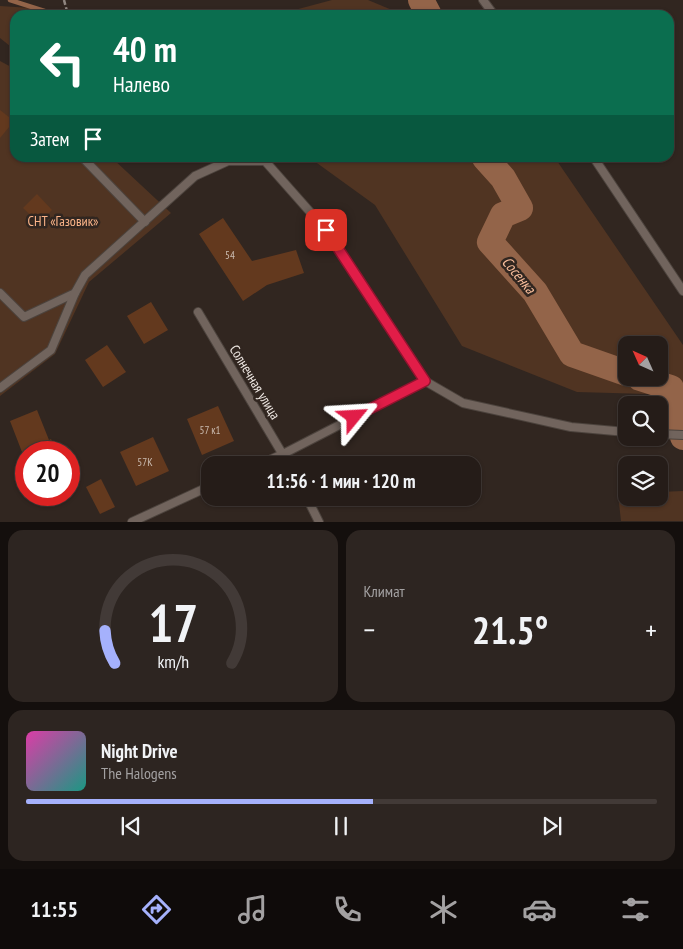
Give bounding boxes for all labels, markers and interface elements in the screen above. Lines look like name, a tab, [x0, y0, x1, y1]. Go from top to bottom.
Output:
text: 40 m	[113, 26, 177, 72]
icon: left	[30, 30, 95, 95]
text: Налево	[113, 70, 170, 98]
icon: arrive	[79, 125, 107, 153]
text: Затем	[30, 127, 69, 151]
pin	[305, 209, 347, 251]
park label: СНТ «Газовик»	[27, 212, 99, 230]
icon: arrive	[312, 216, 340, 244]
house number: 54	[225, 248, 235, 262]
water label: Сосенка	[498, 253, 541, 298]
north arrow	[618, 336, 668, 386]
map controls	[618, 336, 668, 506]
street label: Солнечная улица	[226, 341, 284, 423]
position arrow	[327, 390, 379, 442]
button: search	[618, 396, 668, 446]
house number: 57 к1	[200, 423, 221, 437]
speed limit sign: 20	[15, 441, 80, 506]
house number: 57К	[137, 455, 153, 469]
button: layers	[618, 456, 668, 506]
text: 11:56 · 1 мин · 120 m	[267, 469, 415, 493]
text: Климат	[364, 581, 405, 601]
text: 17	[148, 589, 198, 656]
text: 21.5°	[472, 605, 548, 654]
text: −	[364, 611, 375, 648]
text: +	[645, 611, 657, 648]
text: km/h	[157, 650, 189, 673]
text: Night Drive	[101, 739, 178, 763]
text: The Halogens	[101, 763, 177, 783]
icon: previous	[117, 812, 145, 840]
icon: pause	[327, 812, 355, 840]
icon: next	[538, 812, 566, 840]
icon: directions	[139, 892, 174, 927]
icon: music	[235, 892, 270, 927]
icon: phone	[330, 892, 365, 927]
icon: climate	[426, 892, 461, 927]
icon: car	[522, 892, 557, 927]
icon: filters	[618, 892, 653, 927]
text: 11:55	[30, 895, 78, 923]

